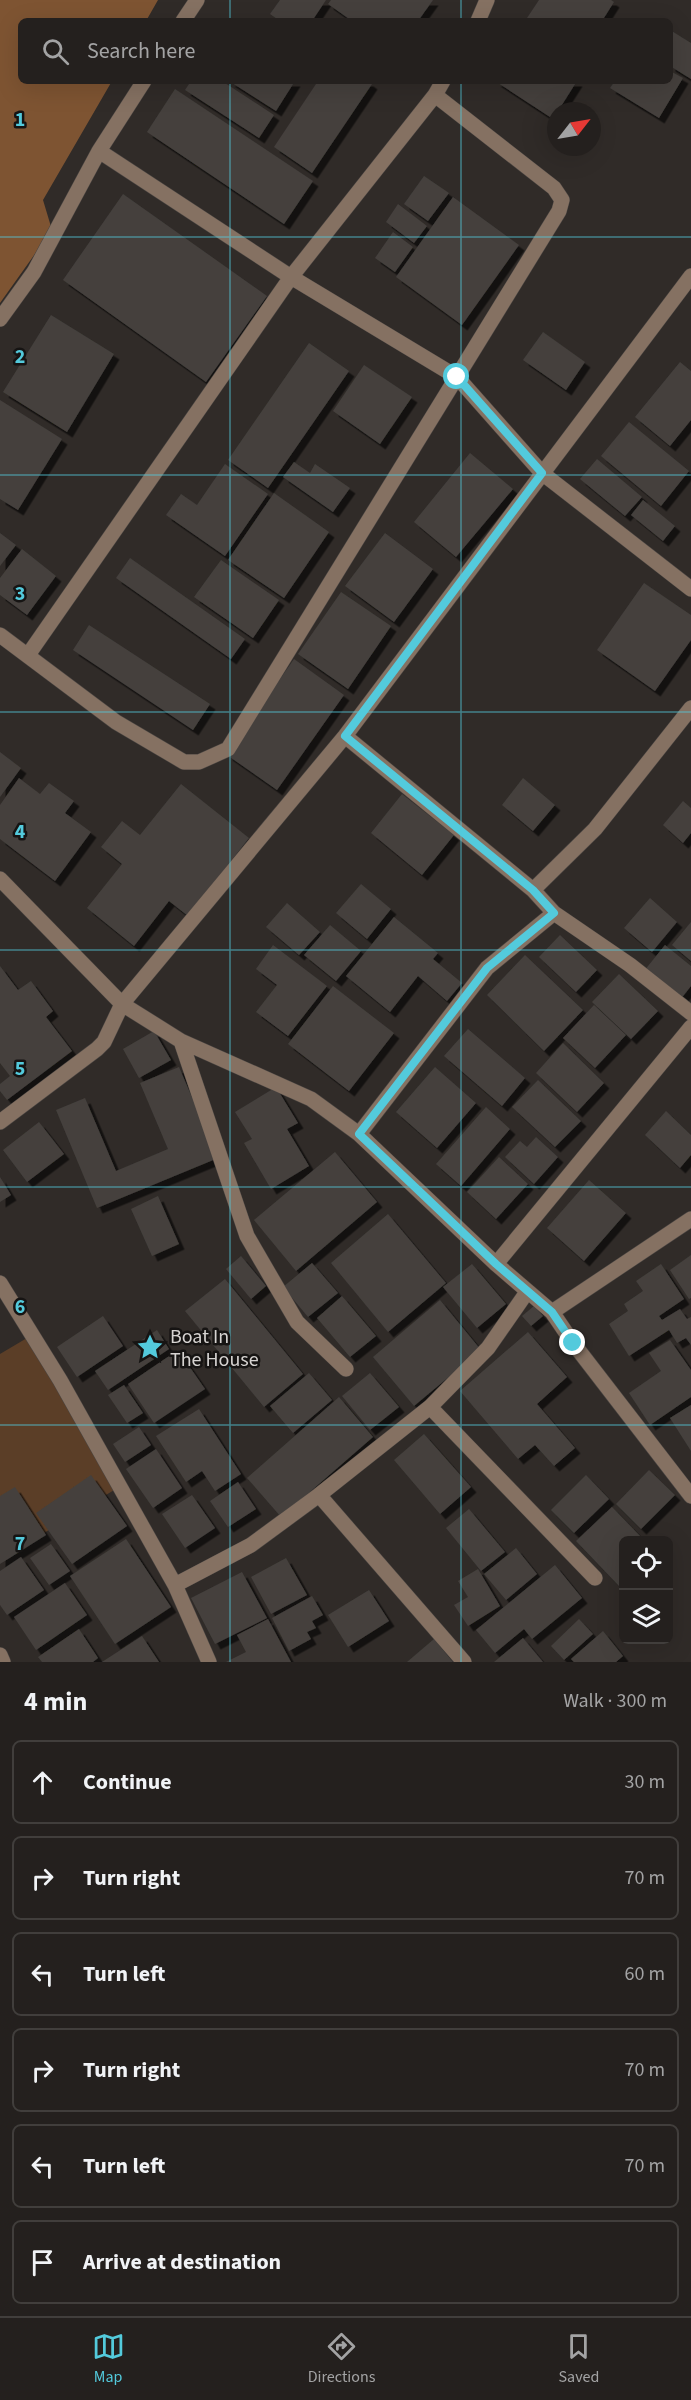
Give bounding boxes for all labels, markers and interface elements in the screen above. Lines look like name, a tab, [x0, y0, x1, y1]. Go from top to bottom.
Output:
search box	[18, 18, 673, 84]
icon: search	[39, 35, 72, 68]
text: Search here	[87, 35, 195, 67]
north arrow	[547, 102, 601, 156]
text: 1	[15, 106, 25, 134]
text: 2	[15, 343, 25, 371]
route start	[443, 363, 469, 389]
text: 3	[15, 580, 25, 608]
text: 4	[15, 818, 26, 846]
text: 5	[15, 1055, 25, 1083]
text: 6	[15, 1293, 25, 1321]
place label: Boat In The House	[170, 1323, 259, 1374]
route end	[559, 1329, 585, 1355]
place icon: Boat In The House	[135, 1332, 165, 1362]
text: 7	[15, 1530, 25, 1558]
map controls	[619, 1536, 673, 1644]
button: locate	[619, 1536, 673, 1590]
button: layers	[619, 1590, 673, 1644]
text: 4 min	[24, 1683, 87, 1720]
text: Walk · 300 m	[563, 1687, 667, 1715]
icon: ahead	[26, 1766, 59, 1799]
text: Continue	[83, 1766, 172, 1798]
text: 30 m	[625, 1768, 665, 1796]
icon: right	[26, 1862, 59, 1895]
text: Turn right	[83, 1862, 180, 1894]
text: 70 m	[625, 1864, 665, 1892]
icon: left	[26, 1958, 59, 1991]
text: Turn left	[83, 1958, 165, 1990]
text: 60 m	[625, 1960, 665, 1988]
icon: right	[26, 2054, 59, 2087]
text: Turn right	[83, 2054, 180, 2086]
text: 70 m	[625, 2056, 665, 2084]
icon: left	[26, 2150, 59, 2183]
text: Turn left	[83, 2150, 165, 2182]
text: 70 m	[625, 2152, 665, 2180]
icon: arrive	[26, 2246, 59, 2279]
text: Arrive at destination	[83, 2246, 281, 2278]
tab: Map	[92, 2330, 125, 2388]
tab: Directions	[308, 2330, 375, 2388]
tab: Saved	[559, 2330, 599, 2388]

